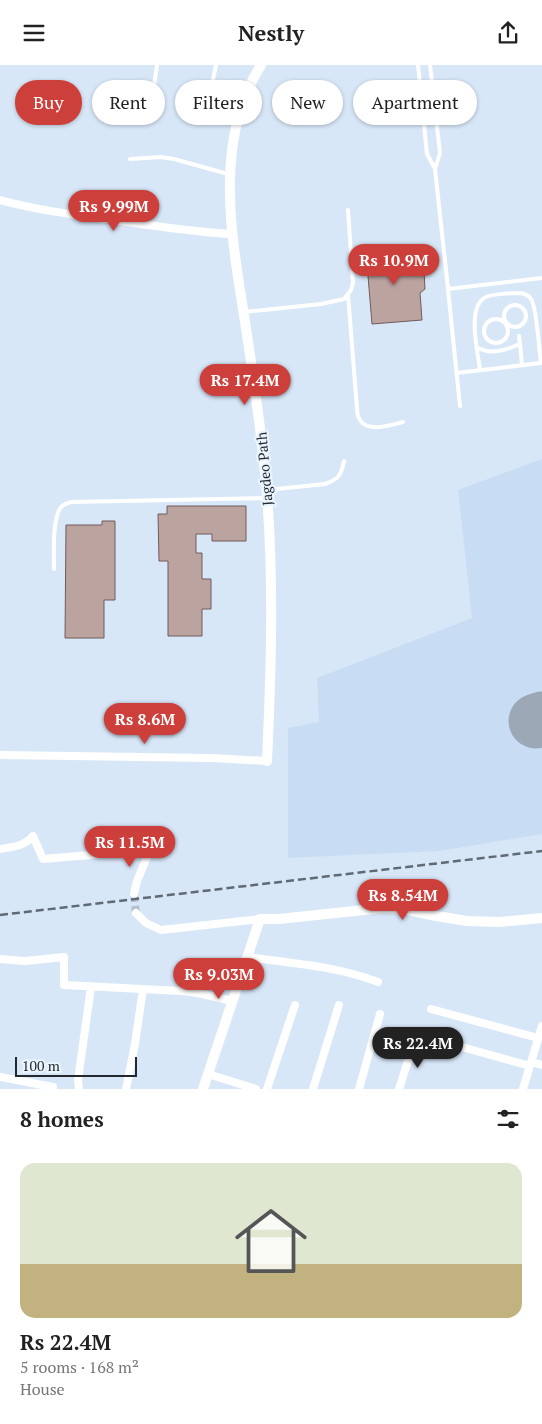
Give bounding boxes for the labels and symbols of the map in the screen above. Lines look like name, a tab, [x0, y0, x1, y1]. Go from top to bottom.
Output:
pin: Rs 9.99M	[62, 189, 166, 232]
pin: Rs 10.9M	[342, 243, 446, 286]
pin: Rs 17.4M	[193, 363, 297, 406]
street label: Jagdeo Path	[251, 431, 277, 507]
pin: Rs 8.6M	[99, 703, 191, 745]
pin: Rs 11.5M	[78, 825, 182, 868]
pin: Rs 8.54M	[351, 879, 455, 921]
pin: Rs 9.03M	[167, 957, 271, 1000]
pin: Rs 22.4M	[366, 1027, 470, 1069]
scale bar	[15, 1054, 138, 1077]

